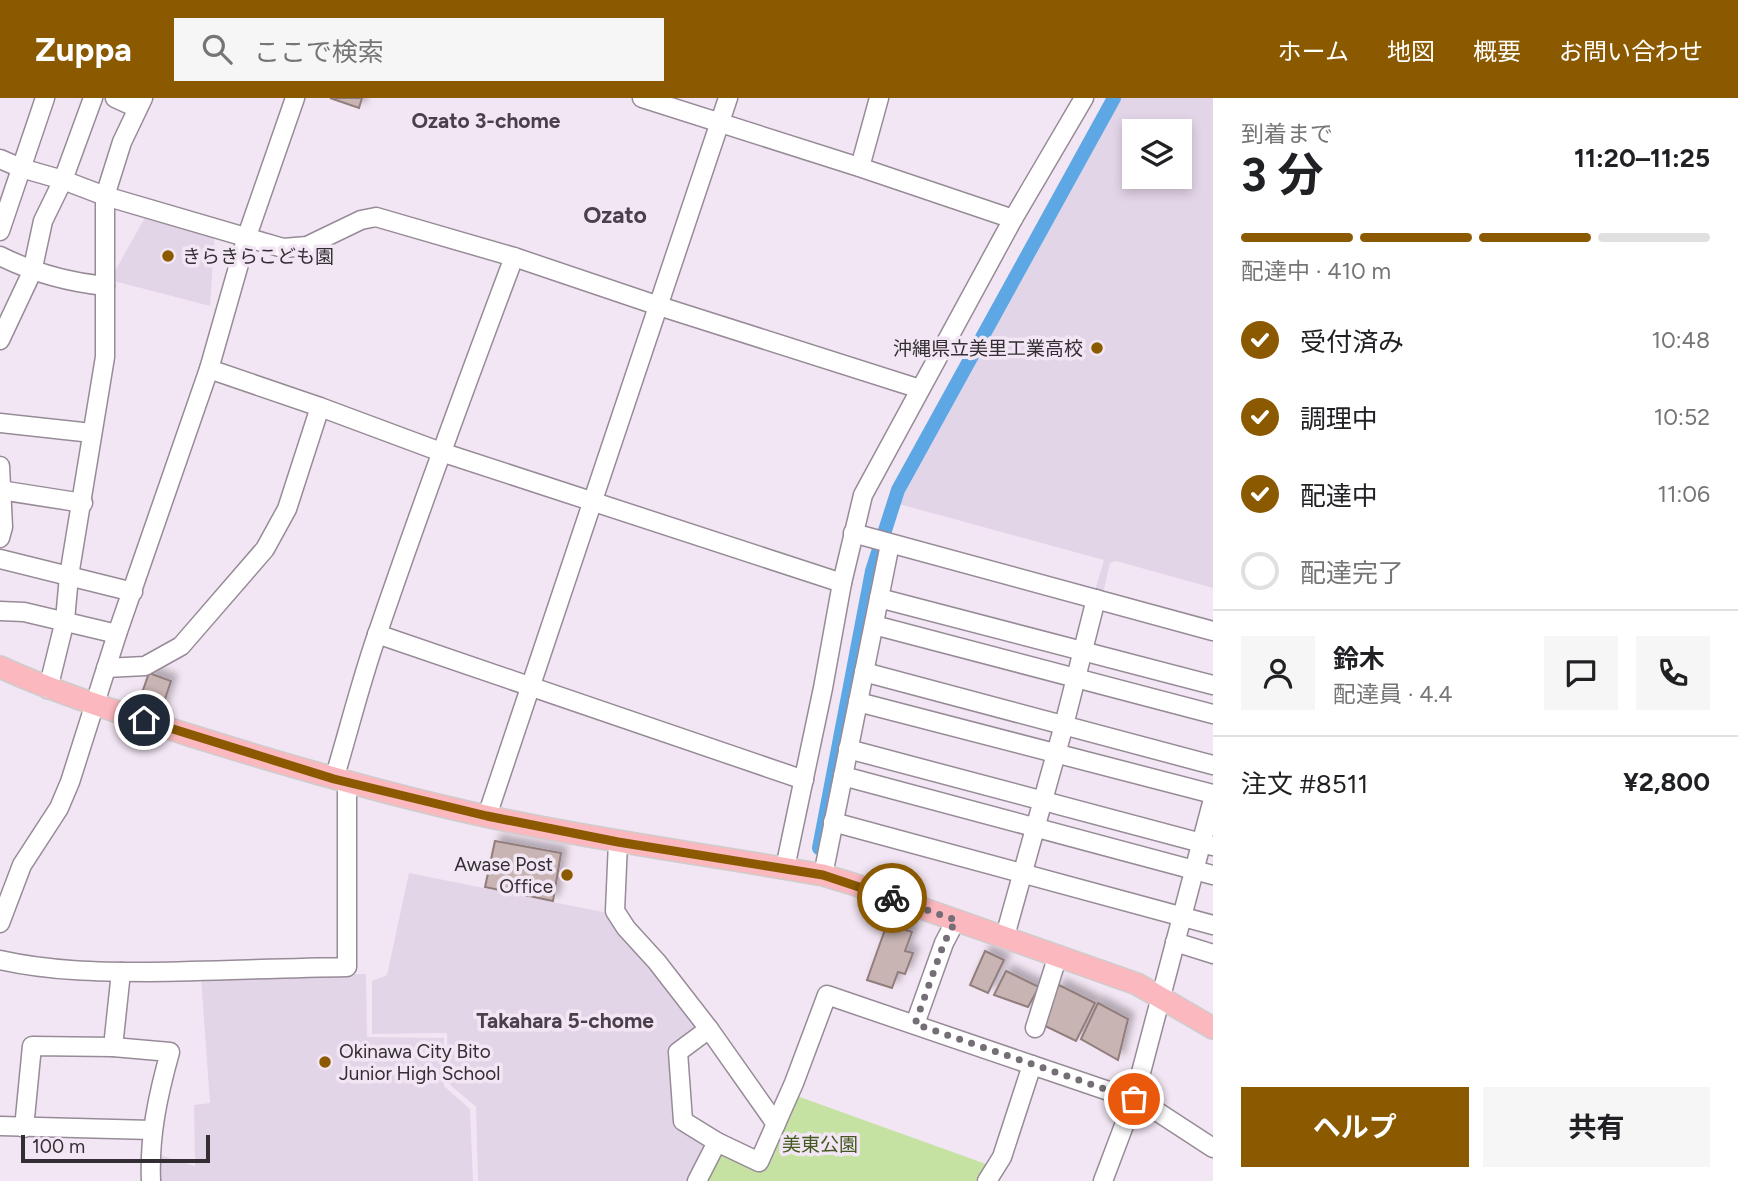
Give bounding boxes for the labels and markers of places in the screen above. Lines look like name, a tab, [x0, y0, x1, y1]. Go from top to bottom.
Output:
place label: きらきらこども園	[182, 245, 334, 268]
marker: きらきらこども園	[160, 248, 176, 264]
place label: 沖縄県立美里工業高校	[893, 337, 1083, 360]
marker: 沖縄県立美里工業高校	[1089, 340, 1105, 356]
pin	[114, 690, 174, 750]
place label: Awase Post Office	[454, 853, 553, 898]
marker: Awase Post Office	[559, 867, 575, 883]
place label: Okinawa City Bito Junior High School	[339, 1040, 500, 1085]
marker: Okinawa City Bito Junior High School	[317, 1054, 333, 1070]
pin	[1104, 1069, 1164, 1129]

